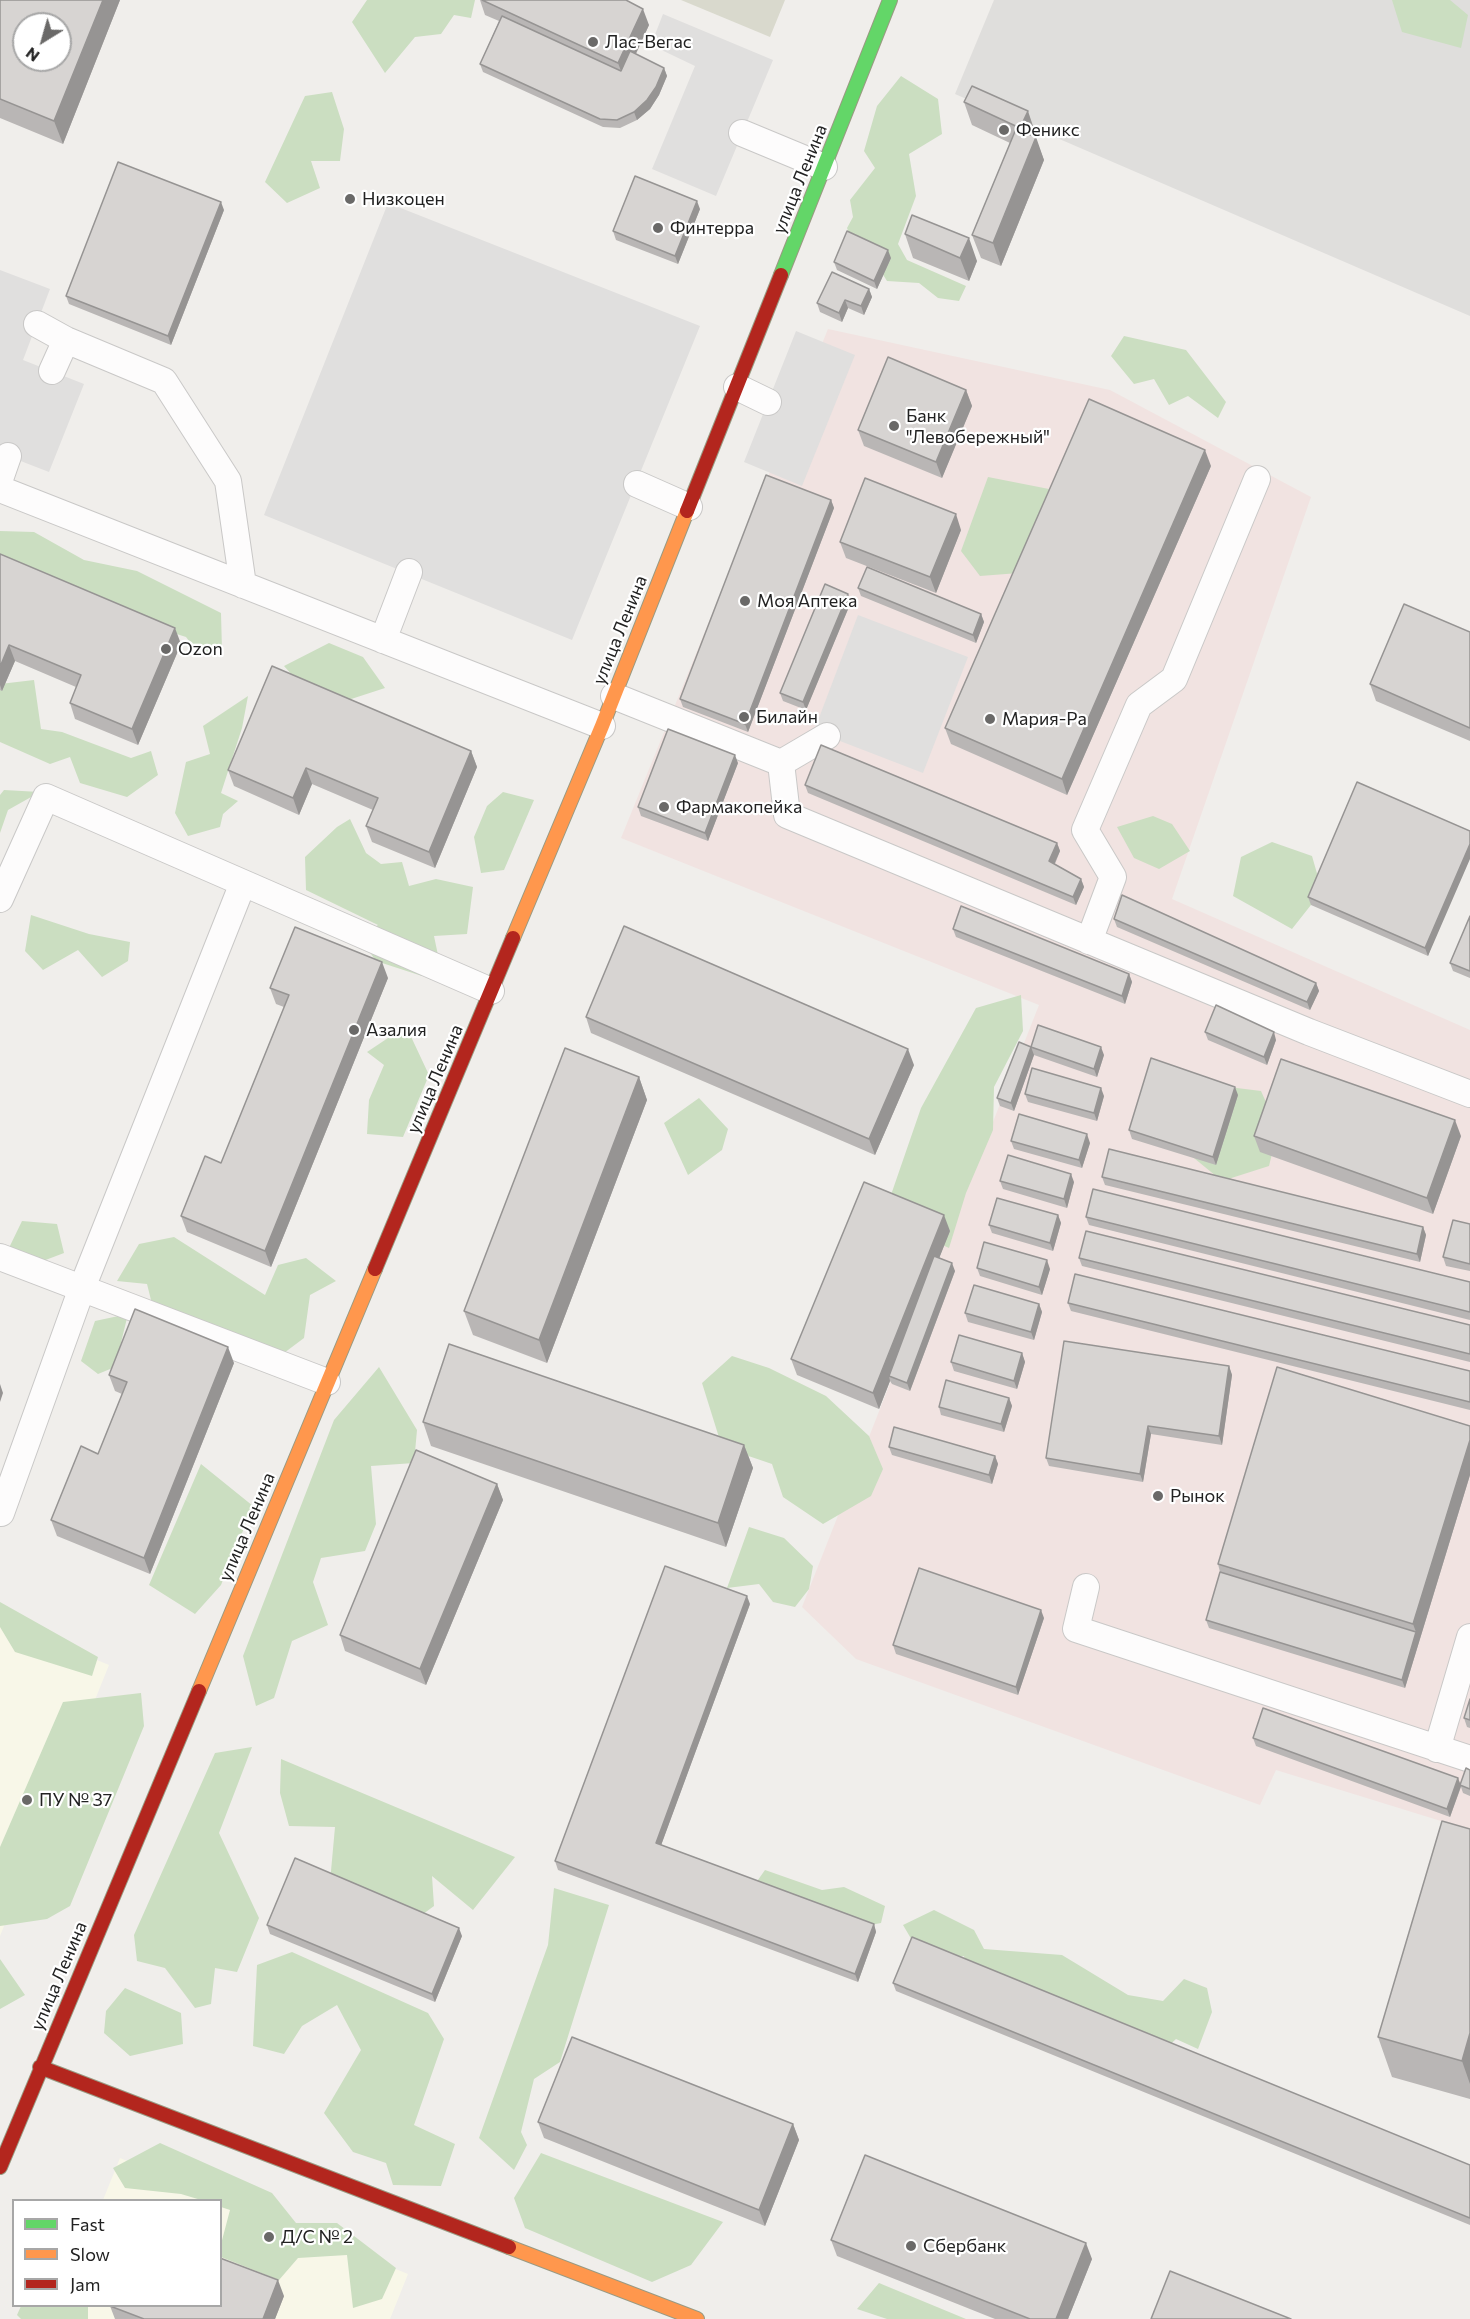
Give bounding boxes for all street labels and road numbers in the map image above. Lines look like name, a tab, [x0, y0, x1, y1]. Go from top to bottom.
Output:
street label: улица Ленина	[768, 121, 832, 237]
street label: улица Ленина	[588, 572, 652, 688]
street label: улица Ленина	[402, 1021, 468, 1137]
street label: улица Ленина	[214, 1469, 280, 1585]
street label: улица Ленина	[26, 1918, 92, 2034]

